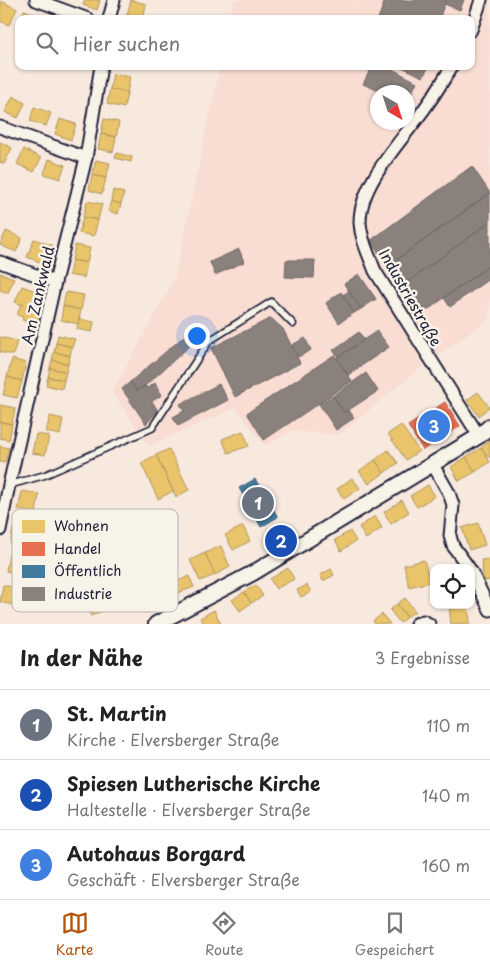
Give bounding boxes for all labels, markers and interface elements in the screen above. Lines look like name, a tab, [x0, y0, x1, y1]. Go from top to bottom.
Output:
search box	[15, 15, 475, 70]
icon: search	[33, 29, 61, 57]
text: Hier suchen	[73, 29, 180, 57]
north arrow	[370, 85, 415, 130]
street label: Am Zankwald	[14, 243, 60, 347]
street label: Industriestraße	[374, 244, 448, 350]
your location	[184, 323, 210, 349]
pin: 3	[418, 407, 450, 445]
pin: 1	[242, 484, 274, 522]
legend	[12, 509, 178, 612]
text: Wohnen	[54, 515, 109, 536]
pin: 2	[265, 522, 297, 560]
text: Handel	[54, 538, 101, 559]
text: Öffentlich	[54, 560, 121, 581]
map controls	[430, 564, 475, 609]
button: locate	[430, 564, 475, 609]
text: Industrie	[54, 583, 112, 604]
text: In der Nähe	[20, 641, 142, 673]
text: 3 Ergebnisse	[375, 645, 470, 669]
text: St. Martin	[67, 699, 167, 727]
text: 1	[32, 713, 40, 737]
text: 110 m	[427, 713, 470, 737]
text: Kirche · Elversberger Straße	[67, 727, 279, 751]
text: Spiesen Lutherische Kirche	[67, 769, 320, 797]
text: 2	[30, 783, 42, 807]
text: 140 m	[422, 783, 470, 807]
text: Haltestelle · Elversberger Straße	[67, 797, 311, 821]
text: Autohaus Borgard	[67, 839, 245, 867]
text: 3	[31, 853, 41, 877]
text: 160 m	[422, 853, 470, 877]
text: Geschäft · Elversberger Straße	[67, 867, 300, 891]
tab: Karte	[56, 909, 94, 960]
tab: Route	[205, 909, 243, 960]
tab: Gespeichert	[355, 909, 434, 960]

